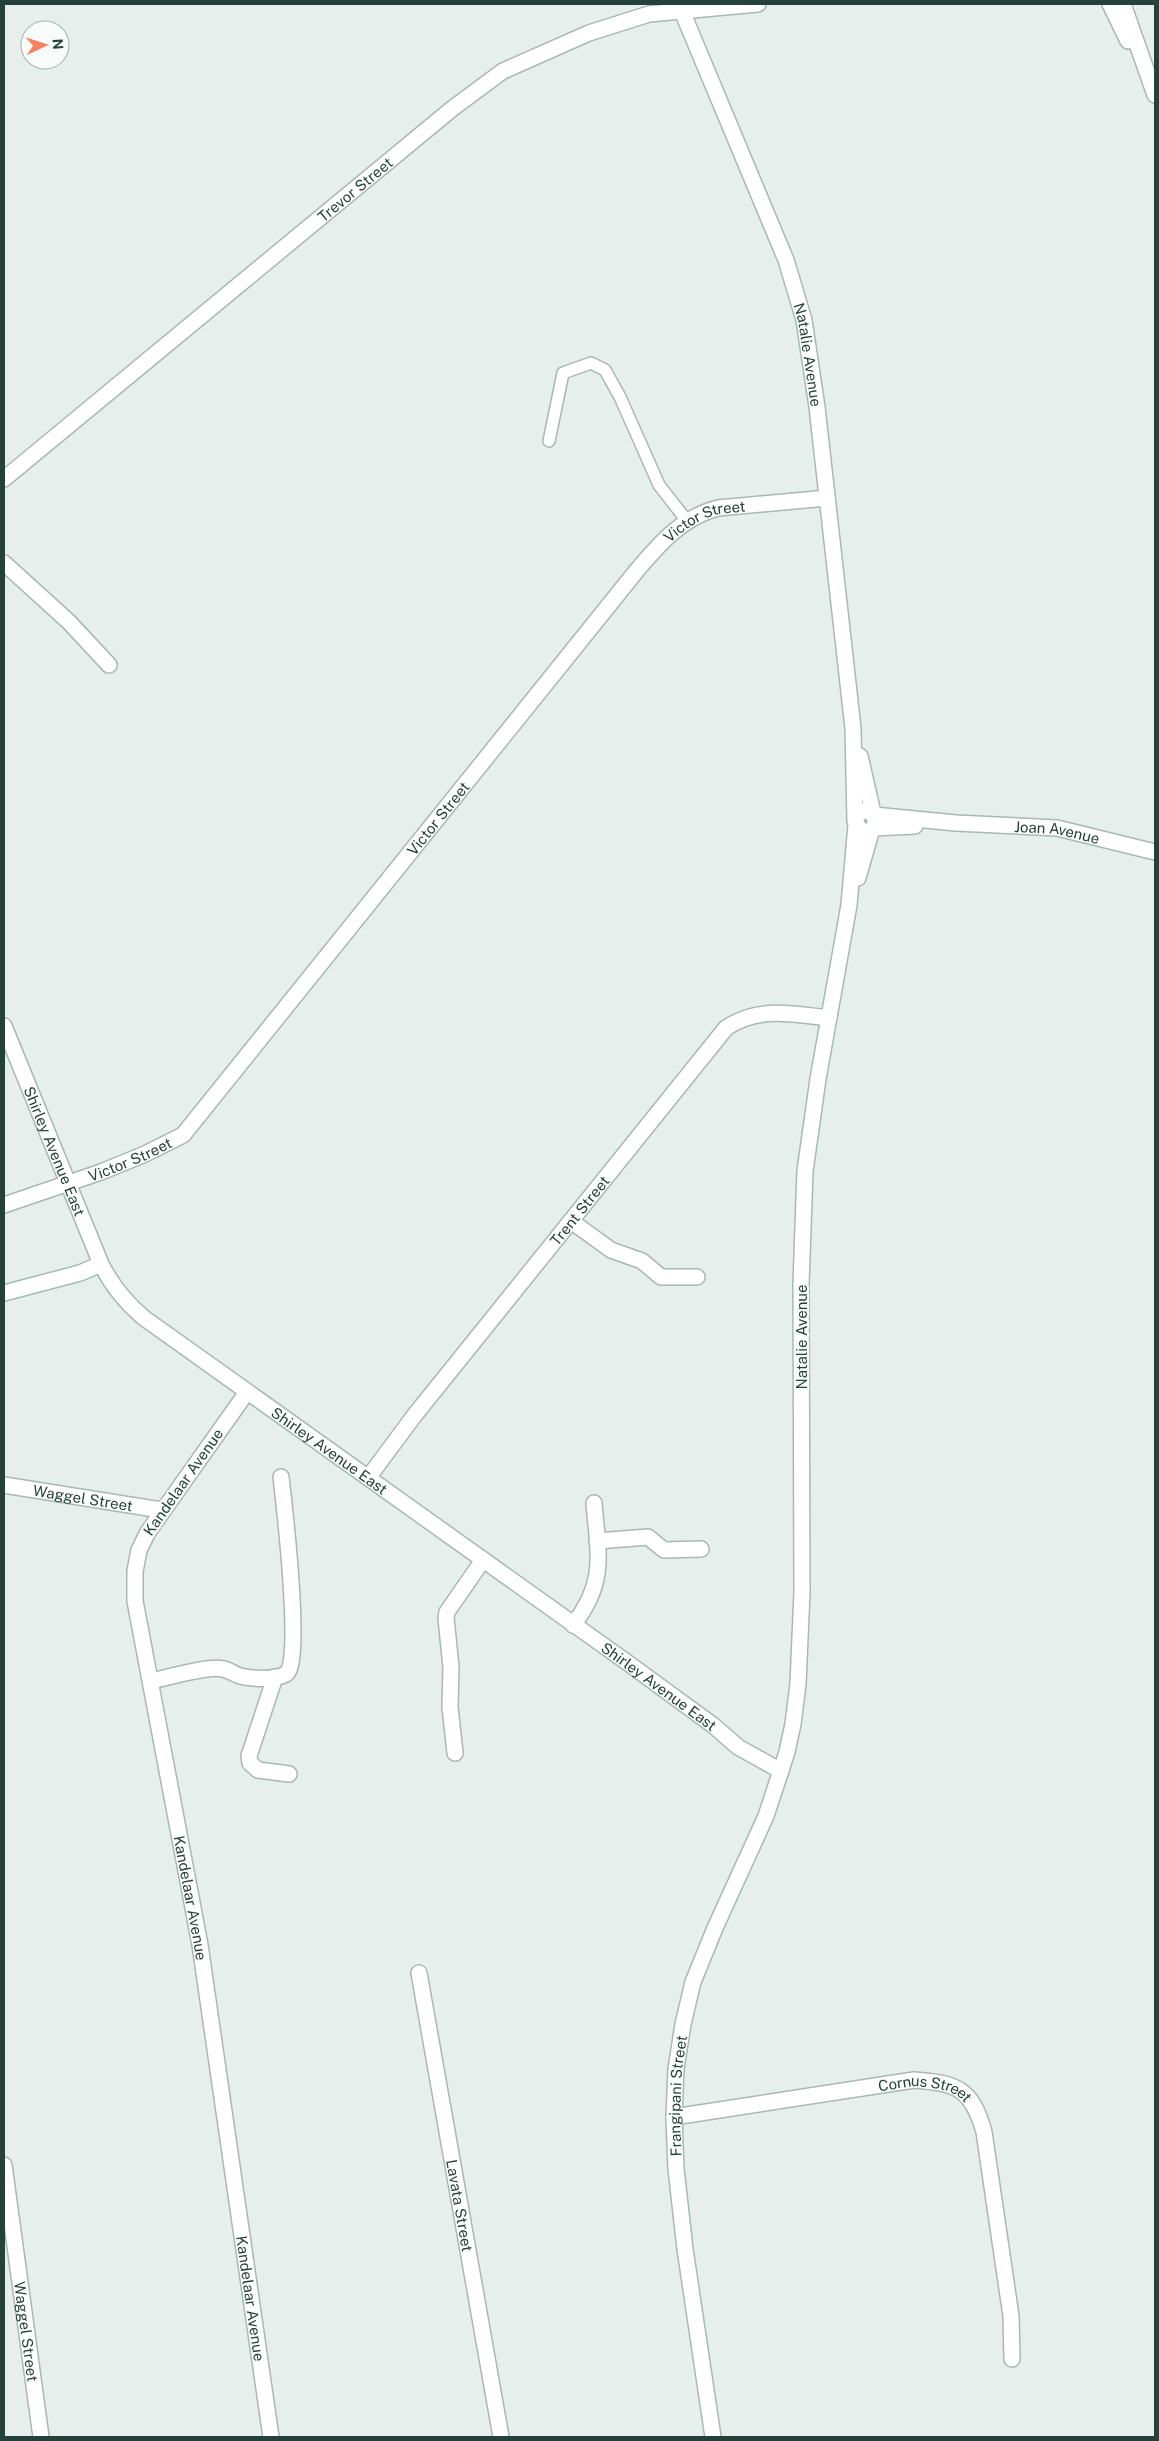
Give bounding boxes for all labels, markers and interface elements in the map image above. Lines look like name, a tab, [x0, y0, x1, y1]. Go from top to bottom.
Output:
north arrow	[20, 20, 70, 70]
text: N	[50, 38, 66, 50]
street label: Trevor Street	[314, 153, 396, 225]
street label: Natalie Avenue	[791, 301, 825, 408]
street label: Victor Street	[660, 497, 746, 545]
street label: Victor Street	[403, 778, 472, 858]
street label: Joan Avenue	[1014, 817, 1101, 847]
street label: Shirley Avenue East	[21, 1084, 89, 1218]
street label: Victor Street	[86, 1134, 174, 1184]
street label: Trent Street	[546, 1172, 612, 1249]
street label: Natalie Avenue	[793, 1284, 810, 1390]
street label: Shirley Avenue East	[268, 1403, 391, 1498]
street label: Kandelaar Avenue	[140, 1425, 226, 1539]
street label: Waggel Street	[32, 1481, 134, 1514]
street label: Shirley Avenue East	[598, 1638, 720, 1734]
street label: Kandelaar Avenue	[171, 1834, 211, 1961]
street label: Frangipani Street	[665, 2034, 690, 2157]
street label: Cornus Street	[877, 2071, 976, 2105]
street label: Lavata Street	[444, 2158, 477, 2253]
street label: Kandelaar Avenue	[234, 2234, 268, 2362]
street label: Waggel Street	[11, 2280, 42, 2383]

